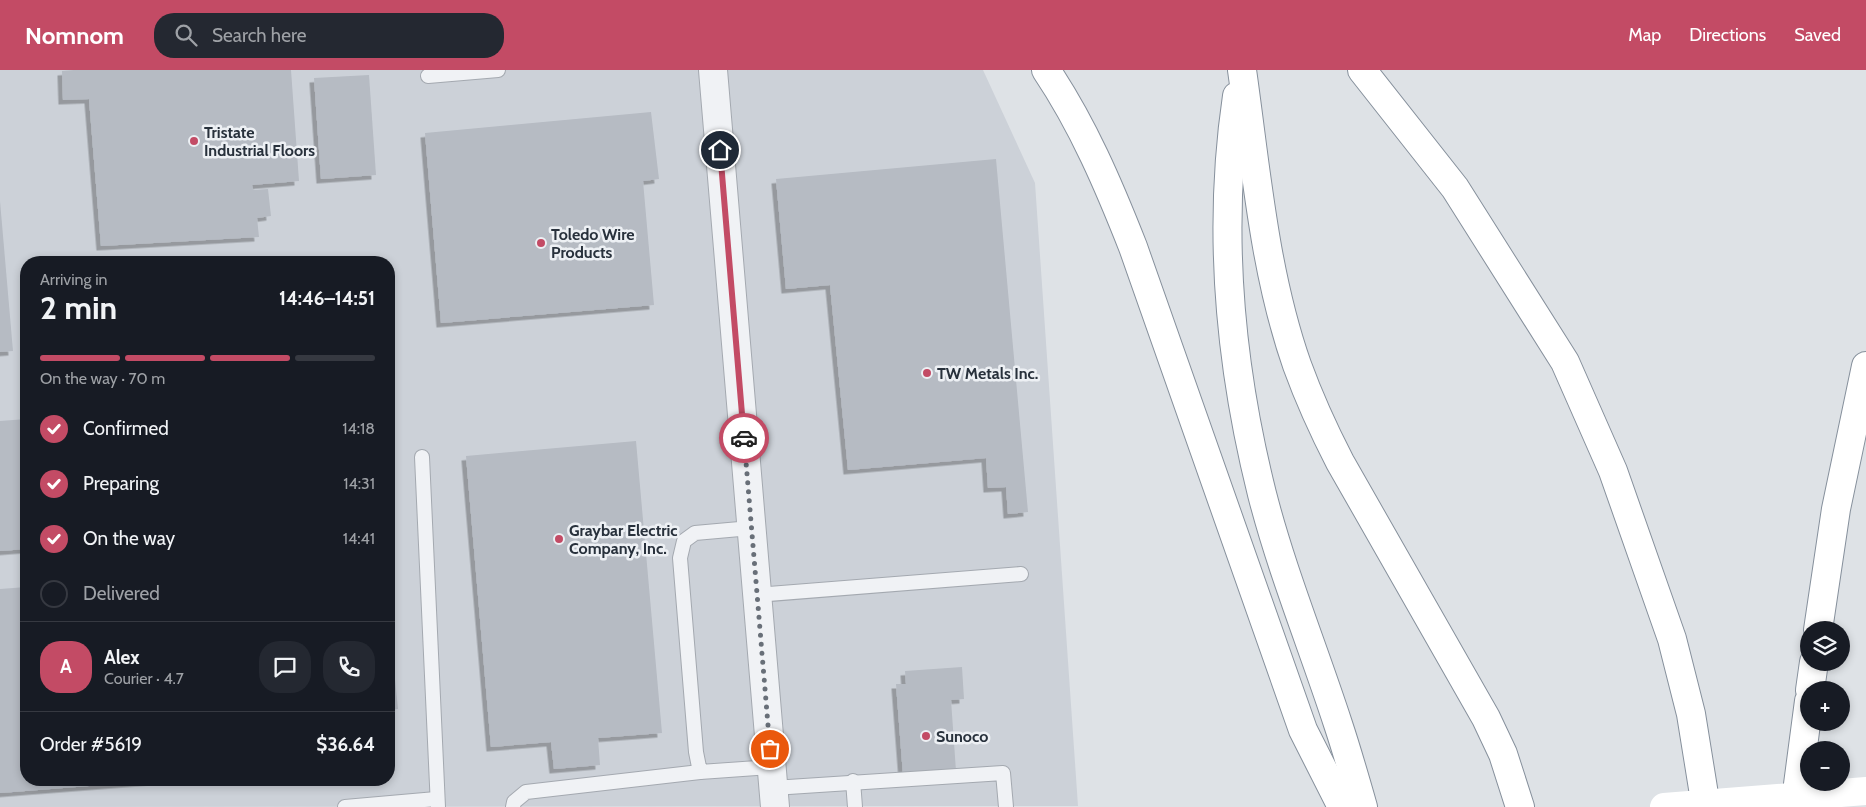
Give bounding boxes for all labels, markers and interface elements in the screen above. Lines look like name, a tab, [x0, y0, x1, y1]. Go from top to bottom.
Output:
search box	[154, 13, 504, 58]
text: Nomnom	[25, 21, 124, 50]
icon: search	[172, 21, 200, 49]
text: Search here	[212, 24, 306, 47]
text: Map	[1628, 24, 1661, 46]
text: Directions	[1689, 24, 1766, 46]
text: Saved	[1794, 24, 1841, 46]
place label: Tristate Industrial Floors	[204, 123, 315, 160]
pin	[699, 129, 741, 171]
marker: Tristate Industrial Floors	[188, 135, 200, 147]
icon: home	[706, 136, 734, 164]
place label: Toledo Wire Products	[551, 225, 635, 262]
marker: Toledo Wire Products	[535, 237, 547, 249]
text: Arriving in	[40, 270, 107, 289]
text: 14:46–14:51	[279, 287, 375, 310]
text: 2 min	[40, 288, 117, 327]
place label: TW Metals Inc.	[937, 364, 1038, 383]
marker: TW Metals Inc.	[921, 367, 933, 379]
text: On the way · 70 m	[40, 369, 165, 388]
courier	[719, 413, 769, 463]
icon: check	[40, 415, 68, 443]
text: Confirmed	[83, 417, 169, 440]
text: 14:18	[342, 419, 375, 438]
icon: car	[730, 424, 758, 452]
icon: check	[40, 470, 68, 498]
text: Preparing	[83, 472, 159, 495]
text: 14:31	[343, 474, 375, 493]
place label: Graybar Electric Company, Inc.	[569, 521, 678, 558]
icon: check	[40, 525, 68, 553]
text: On the way	[83, 527, 175, 550]
text: 14:41	[343, 529, 375, 548]
marker: Graybar Electric Company, Inc.	[553, 533, 565, 545]
text: Delivered	[83, 582, 160, 605]
map controls	[1800, 621, 1850, 791]
button: layers	[1800, 621, 1850, 671]
button: chat	[259, 641, 311, 693]
button: phone	[323, 641, 375, 693]
text: Alex	[104, 646, 140, 669]
text: A	[60, 655, 72, 678]
text: Courier · 4.7	[104, 669, 184, 688]
button: +	[1800, 681, 1850, 731]
place label: Sunoco	[936, 727, 988, 746]
pin	[749, 728, 791, 770]
marker: Sunoco	[920, 730, 932, 742]
text: Order #5619	[40, 733, 142, 756]
text: $36.64	[316, 733, 375, 756]
icon: bag	[756, 735, 784, 763]
button: −	[1800, 741, 1850, 791]

